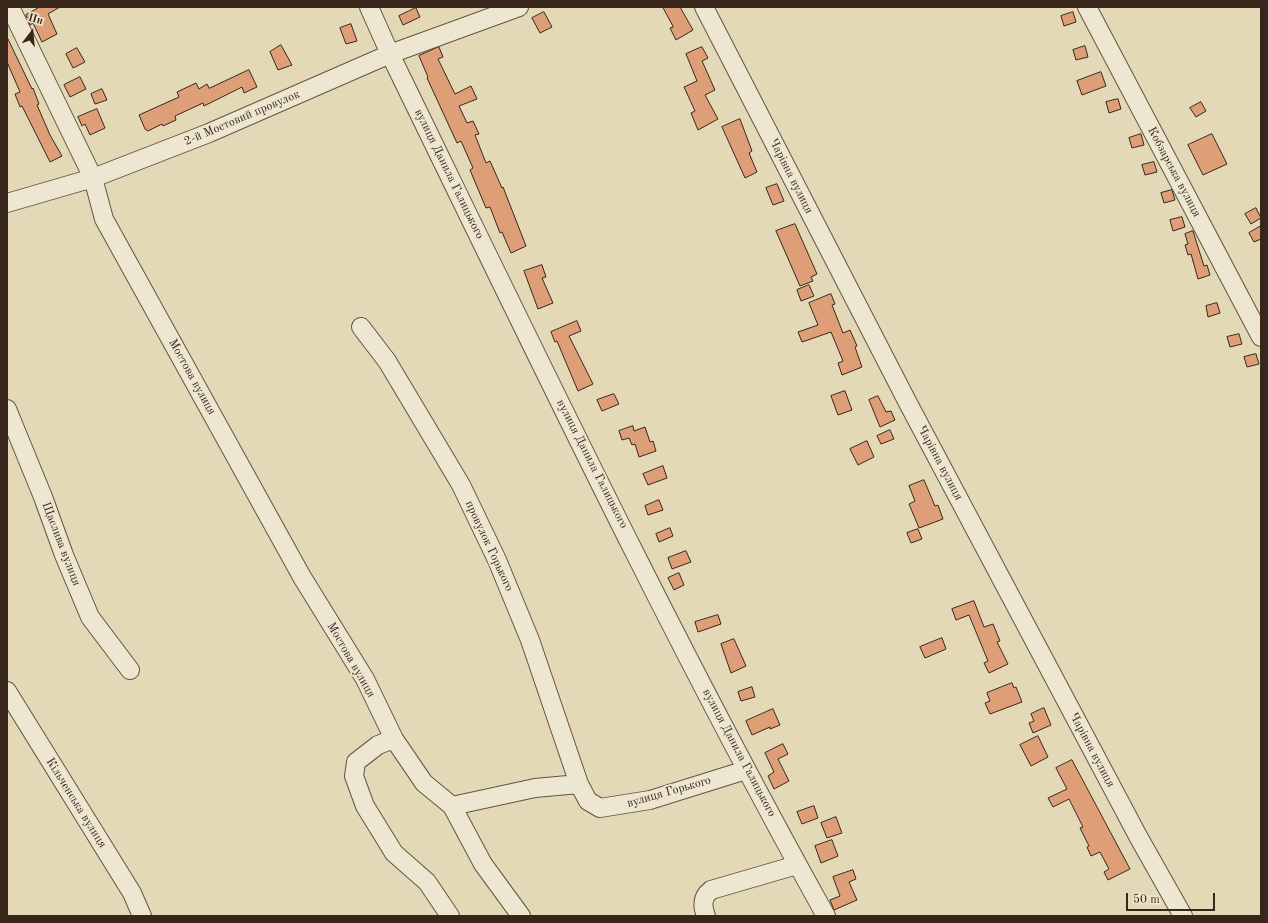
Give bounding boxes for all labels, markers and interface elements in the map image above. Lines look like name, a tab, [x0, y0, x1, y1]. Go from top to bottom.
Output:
north arrow	[12, 12, 52, 52]
text: Пн	[27, 13, 44, 27]
street label: 2-й Мостовий провулок	[182, 87, 302, 149]
street label: вулиця Данила Галицького	[411, 107, 487, 241]
street label: Кобзарська вулиця	[1144, 124, 1204, 220]
street label: Чарівна вулиця	[766, 136, 816, 216]
street label: Мостова вулиця	[165, 336, 219, 418]
street label: вулиця Данила Галицького	[553, 397, 631, 531]
street label: Чарівна вулиця	[914, 423, 966, 503]
street label: провулок Горького	[462, 498, 516, 594]
street label: Щаслива вулиця	[38, 500, 84, 588]
street label: Мостова вулиця	[324, 620, 378, 700]
street label: вулиця Данила Галицького	[699, 687, 779, 819]
street label: Чарівна вулиця	[1066, 710, 1118, 790]
street label: Кільченська вулиця	[43, 755, 109, 851]
street label: вулиця Горького	[625, 773, 713, 811]
scale bar	[1128, 885, 1217, 911]
text: 50 m	[1133, 894, 1160, 906]

